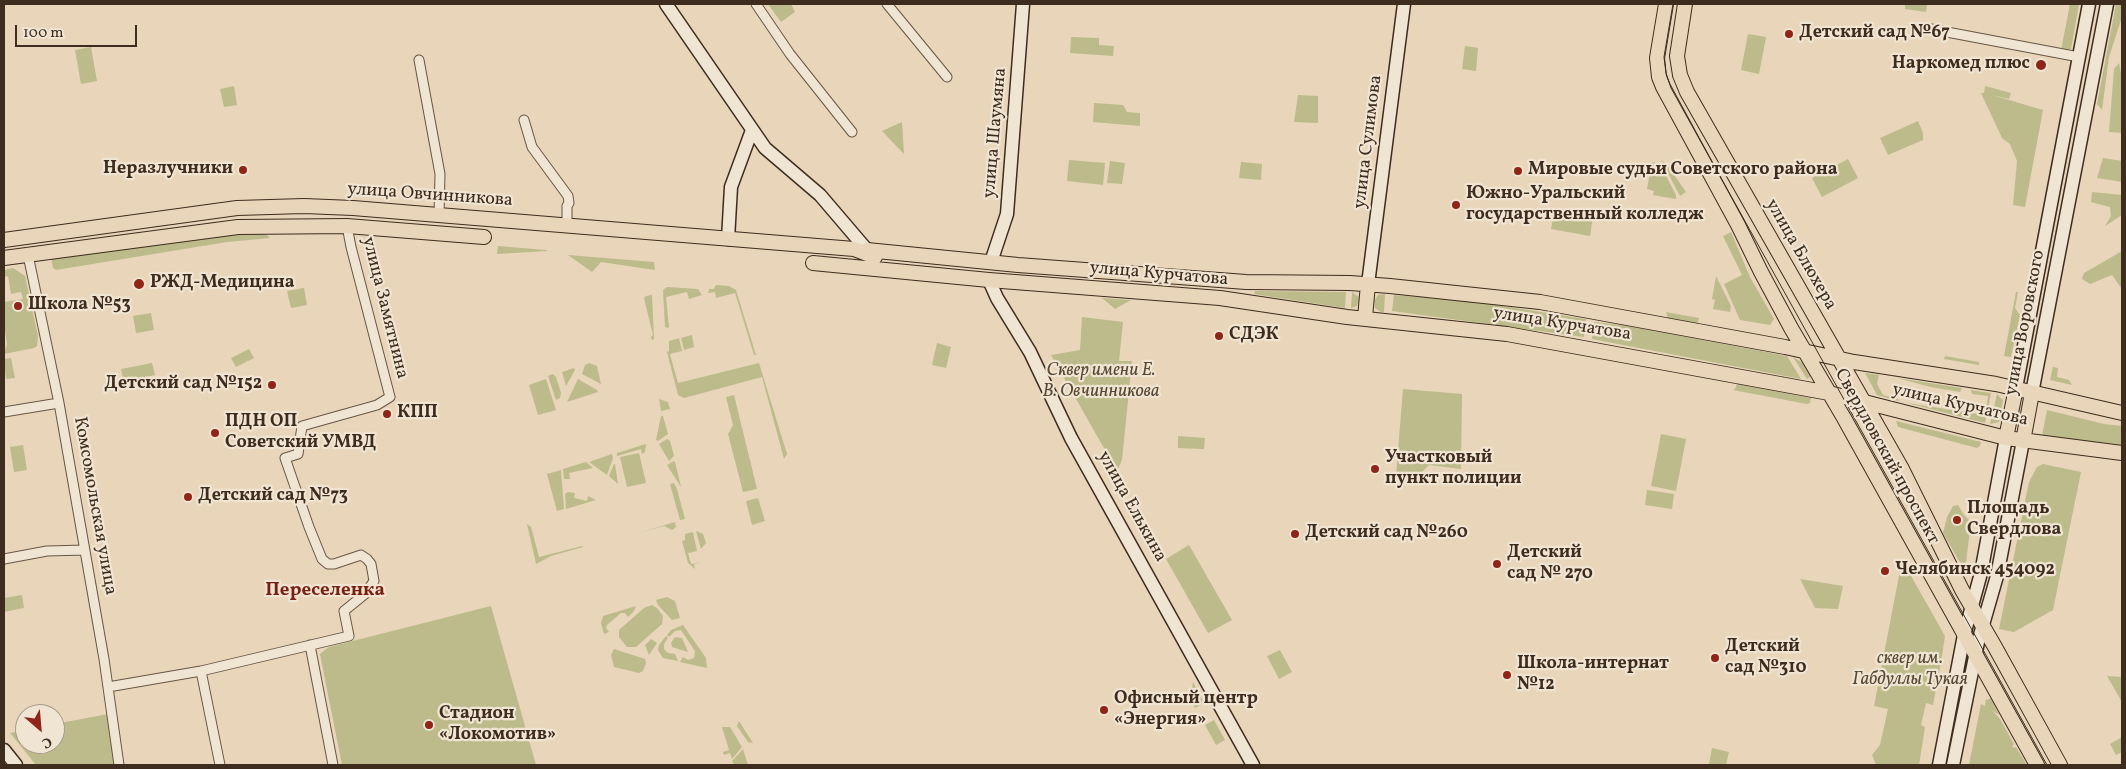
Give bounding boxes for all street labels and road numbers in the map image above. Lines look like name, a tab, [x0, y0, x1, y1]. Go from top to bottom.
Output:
street label: улица Шаумяна	[980, 67, 1012, 199]
street label: улица Сулимова	[1350, 74, 1388, 210]
street label: улица Овчинникова	[346, 179, 514, 213]
street label: улица Блюхера	[1759, 196, 1841, 314]
street label: улица Замятнина	[356, 235, 412, 381]
street label: улица Воровского	[2001, 248, 2051, 398]
street label: улица Курчатова	[1089, 258, 1229, 292]
street label: улица Курчатова	[1492, 303, 1632, 347]
street label: Свердловский проспект	[1829, 365, 1943, 549]
street label: улица Курчатова	[1890, 380, 2030, 432]
street label: Комсомольская улица	[68, 415, 120, 597]
street label: улица Елькина	[1092, 448, 1170, 566]

